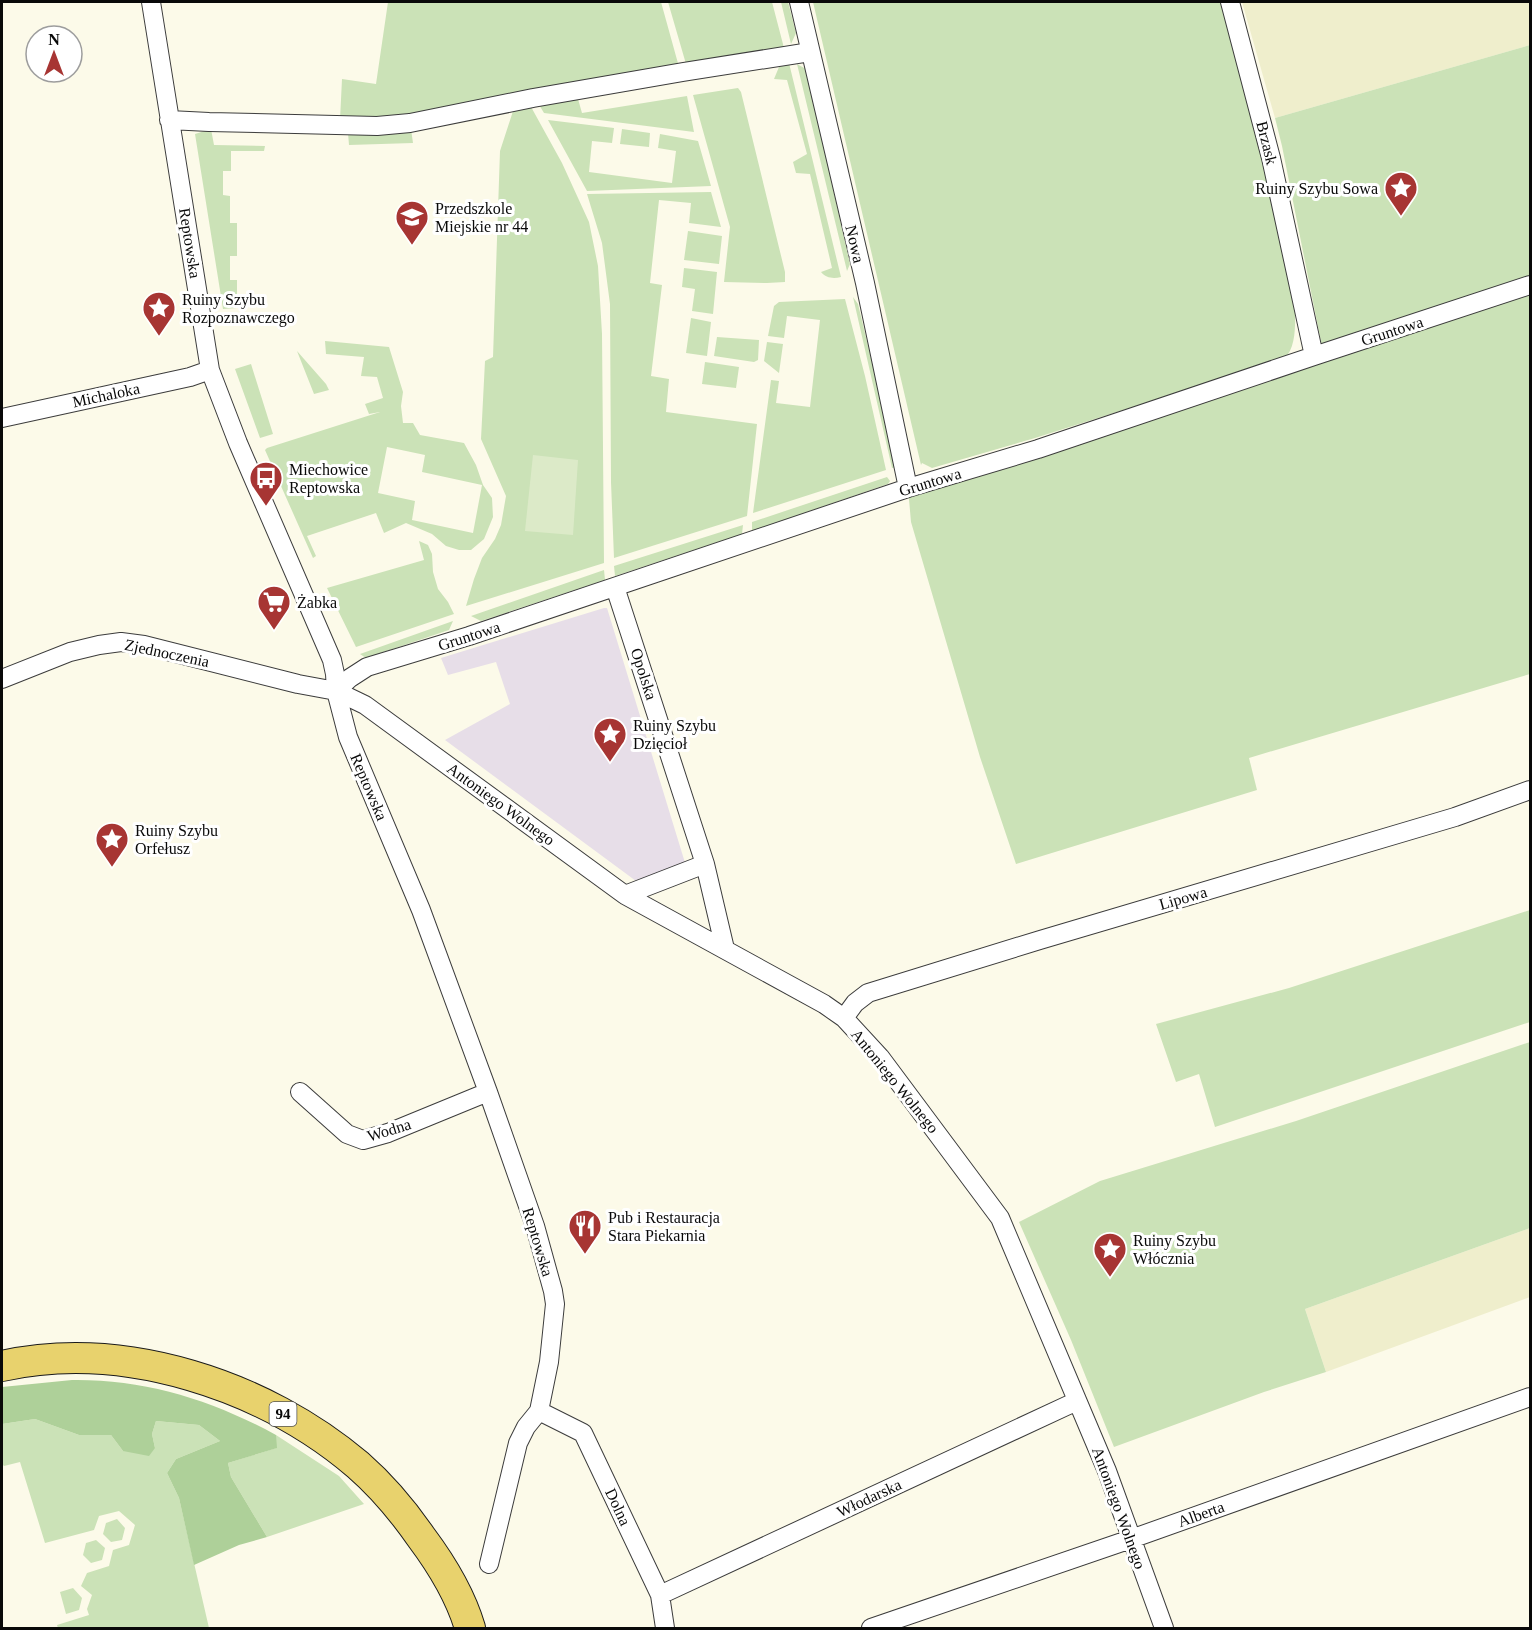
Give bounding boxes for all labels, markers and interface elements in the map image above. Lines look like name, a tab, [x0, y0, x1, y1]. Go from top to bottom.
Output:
north arrow	[24, 24, 84, 84]
text: N	[48, 31, 60, 48]
street label: Brzask	[1253, 119, 1281, 167]
place icon: Ruiny Szybu Sowa	[1383, 170, 1419, 217]
place label: Ruiny Szybu Sowa	[1255, 180, 1378, 198]
school or university icon: Przedszkole Miejskie nr 44	[394, 199, 430, 246]
place label: Przedszkole Miejskie nr 44	[435, 200, 528, 236]
street label: Reptowska	[175, 207, 204, 280]
street label: Nowa	[842, 223, 868, 265]
place icon: Ruiny Szybu Rozpoznawczego	[141, 290, 177, 337]
place label: Ruiny Szybu Rozpoznawczego	[182, 291, 295, 327]
street label: Gruntowa	[1359, 313, 1425, 349]
street label: Michaloka	[71, 380, 141, 410]
bus stop icon: Miechowice Reptowska	[248, 460, 284, 507]
place label: Miechowice Reptowska	[289, 461, 368, 497]
street label: Gruntowa	[897, 465, 963, 499]
supermarket icon: Żabka	[256, 584, 292, 631]
place label: Żabka	[297, 594, 337, 611]
street label: Gruntowa	[436, 618, 502, 654]
street label: Zjednoczenia	[123, 636, 211, 671]
street label: Opolska	[627, 646, 660, 702]
place icon: Ruiny Szybu Dzięcioł	[592, 716, 628, 763]
place label: Ruiny Szybu Dzięcioł	[633, 717, 716, 753]
street label: Reptowska	[346, 751, 391, 823]
street label: Antoniego Wolnego	[443, 759, 558, 849]
place icon: Ruiny Szybu Orfełusz	[94, 821, 130, 868]
place label: Ruiny Szybu Orfełusz	[135, 822, 218, 857]
street label: Lipowa	[1157, 883, 1209, 914]
street label: Antoniego Wolnego	[847, 1026, 942, 1137]
street label: Wodna	[365, 1115, 413, 1145]
street label: Reptowska	[519, 1206, 557, 1279]
restaurant icon: Pub i Restauracja Stara Piekarnia	[567, 1208, 603, 1255]
place label: Pub i Restauracja Stara Piekarnia	[608, 1209, 720, 1244]
place icon: Ruiny Szybu Włócznia	[1092, 1231, 1128, 1278]
place label: Ruiny Szybu Włócznia	[1133, 1232, 1216, 1267]
road number: 94	[270, 1402, 296, 1426]
street label: Antoniego Wolnego	[1088, 1445, 1149, 1572]
street label: Włodarska	[834, 1476, 904, 1520]
street label: Dolna	[602, 1486, 634, 1528]
street label: Alberta	[1176, 1498, 1226, 1530]

